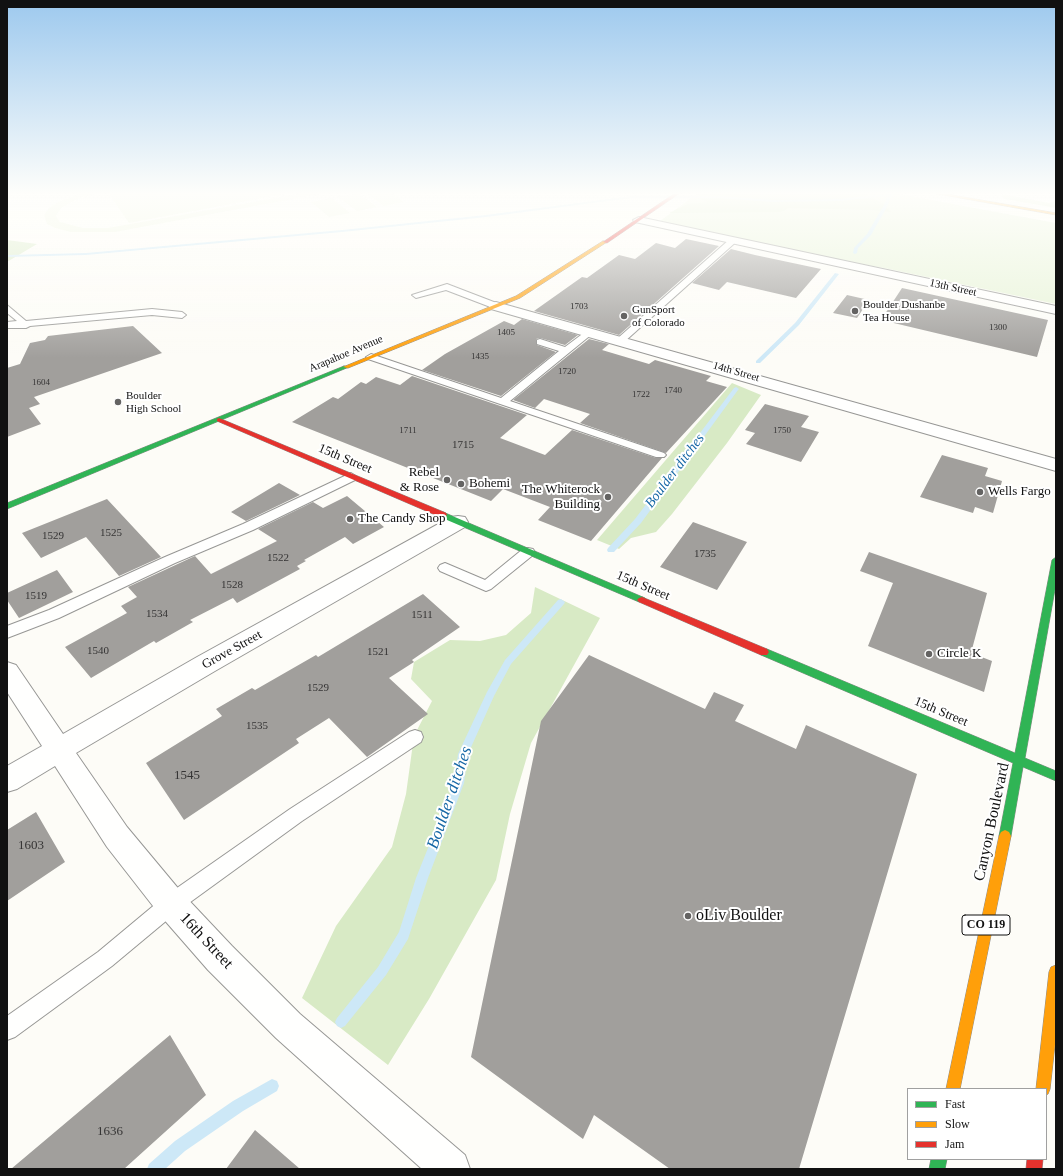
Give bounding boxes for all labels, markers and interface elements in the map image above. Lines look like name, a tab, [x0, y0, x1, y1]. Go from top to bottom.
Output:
street label: 13th Street	[928, 277, 978, 299]
place label: Boulder Dushanbe Tea House	[863, 298, 945, 324]
house number: 1703	[570, 302, 588, 312]
place label: GunSport of Colorado	[632, 303, 685, 329]
marker: Boulder Dushanbe Tea House	[850, 306, 860, 316]
marker: GunSport of Colorado	[619, 311, 629, 321]
house number: 1300	[989, 323, 1007, 333]
house number: 1405	[497, 328, 515, 338]
street label: Arapahoe Avenue	[307, 333, 385, 375]
house number: 1435	[471, 352, 489, 362]
street label: 14th Street	[711, 359, 761, 385]
house number: 1720	[558, 367, 576, 377]
house number: 1604	[32, 378, 50, 388]
house number: 1740	[664, 386, 682, 396]
place label: Boulder High School	[126, 389, 181, 415]
house number: 1722	[632, 390, 650, 400]
marker: Boulder High School	[113, 397, 123, 407]
house number: 1711	[399, 426, 417, 436]
house number: 1750	[773, 426, 791, 436]
water label: Boulder ditches	[642, 431, 708, 511]
house number: 1715	[452, 438, 474, 452]
street label: 15th Street	[316, 441, 374, 477]
place label: Rebel & Rose	[400, 465, 439, 496]
marker: Rebel & Rose	[442, 475, 452, 485]
place label: Bohemi	[469, 476, 510, 492]
marker: Bohemi	[456, 479, 466, 489]
place label: The Whiterock Building	[522, 482, 600, 513]
place label: Wells Fargo	[988, 484, 1051, 500]
marker: Wells Fargo	[975, 487, 985, 497]
marker: The Whiterock Building	[603, 492, 613, 502]
place label: The Candy Shop	[358, 511, 445, 527]
marker: The Candy Shop	[345, 514, 355, 524]
house number: 1525	[100, 526, 122, 540]
house number: 1529	[42, 529, 64, 543]
house number: 1735	[694, 547, 716, 561]
house number: 1522	[267, 551, 289, 565]
street label: 15th Street	[614, 568, 672, 604]
house number: 1528	[221, 578, 243, 592]
house number: 1519	[25, 589, 47, 603]
house number: 1534	[146, 607, 168, 621]
house number: 1511	[411, 608, 433, 622]
street label: Grove Street	[199, 627, 265, 673]
house number: 1540	[87, 644, 109, 658]
house number: 1521	[367, 645, 389, 659]
place label: Circle K	[937, 646, 981, 662]
marker: Circle K	[924, 649, 934, 659]
house number: 1529	[307, 681, 329, 695]
street label: 15th Street	[912, 694, 970, 730]
house number: 1535	[246, 719, 268, 733]
water label: Boulder ditches	[423, 744, 477, 852]
street label: Canyon Boulevard	[970, 761, 1014, 883]
house number: 1545	[174, 768, 200, 784]
house number: 1603	[18, 838, 44, 854]
place label: oLiv Boulder	[696, 906, 782, 926]
street label: 16th Street	[175, 909, 237, 973]
marker: oLiv Boulder	[683, 911, 693, 921]
road number: CO 119	[962, 915, 1010, 935]
legend	[907, 1088, 1047, 1160]
text: Fast	[945, 1097, 965, 1111]
text: Slow	[945, 1117, 970, 1131]
house number: 1636	[97, 1124, 123, 1140]
text: Jam	[945, 1137, 964, 1151]

